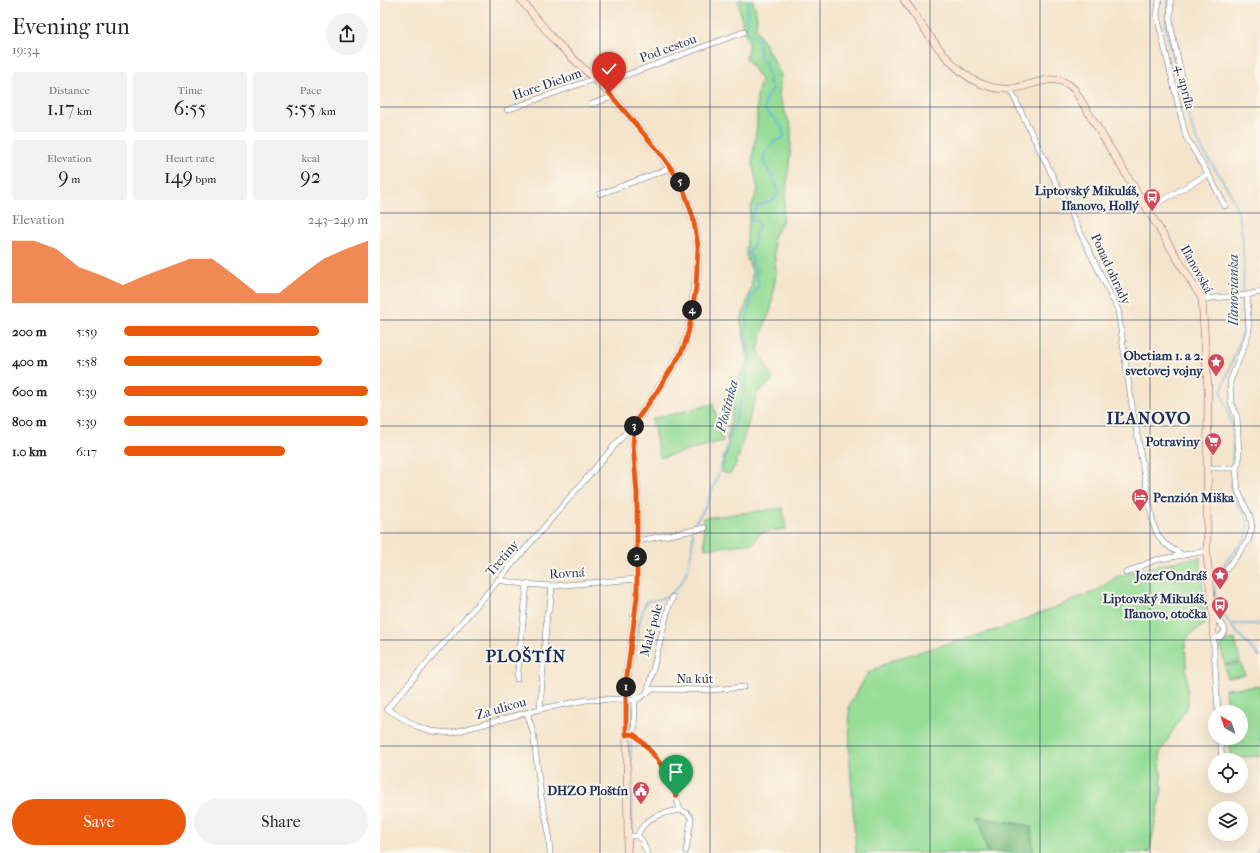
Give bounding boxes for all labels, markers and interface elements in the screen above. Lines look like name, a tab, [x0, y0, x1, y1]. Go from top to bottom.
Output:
button: share	[326, 13, 368, 55]
text: Evening run	[12, 14, 130, 40]
street label: Pod cestou	[638, 31, 699, 65]
text: 19:34	[12, 42, 40, 57]
pin	[592, 52, 626, 93]
icon: check	[598, 58, 620, 80]
street label: 4. apríla	[1172, 63, 1198, 112]
street label: Hore Dielom	[510, 65, 584, 103]
text: Distance	[49, 84, 90, 97]
text: Time	[177, 84, 202, 97]
text: Pace	[300, 84, 322, 97]
text: 1.17	[47, 97, 75, 120]
text: 6:55	[174, 97, 206, 120]
text: 5:55	[285, 97, 316, 120]
text: km	[75, 105, 92, 118]
text: /km	[316, 105, 336, 118]
text: Elevation	[47, 152, 92, 165]
text: Heart rate	[165, 152, 215, 165]
text: kcal	[301, 152, 320, 165]
text: 9	[58, 165, 69, 188]
text: 149	[164, 165, 193, 188]
text: 92	[300, 165, 321, 188]
pin: 5	[670, 172, 690, 192]
text: m	[69, 173, 80, 186]
text: bpm	[193, 173, 216, 186]
text: 5	[678, 175, 682, 188]
place label: Liptovský Mikuláš, Iľanovo, Hollý	[1035, 183, 1140, 214]
bus stop icon: Liptovský Mikuláš, Iľanovo, Hollý	[1142, 187, 1162, 212]
text: Elevation	[12, 212, 65, 227]
text: 243–249 m	[308, 212, 368, 227]
street label: Ponad ohrady	[1088, 231, 1134, 308]
street label: Iľanovská	[1178, 242, 1217, 297]
water label: Iľanovianka	[1225, 254, 1242, 327]
pin: 4	[682, 300, 702, 320]
text: 4	[689, 303, 695, 316]
text: 200 m	[12, 324, 47, 339]
text: 5:59	[76, 324, 97, 339]
place label: Obetiam 1. a 2. svetovej vojny	[1123, 348, 1204, 379]
place icon: Obetiam 1. a 2. svetovej vojny	[1206, 352, 1226, 377]
text: 400 m	[12, 354, 48, 369]
text: 5:58	[76, 354, 97, 369]
water label: Ploštínka	[712, 378, 742, 435]
text: 600 m	[12, 384, 47, 399]
text: 5:39	[76, 384, 97, 399]
district label: IĽANOVO	[1106, 408, 1192, 428]
text: 800 m	[12, 414, 46, 429]
text: 5:39	[76, 414, 97, 429]
pin: 3	[624, 416, 644, 436]
text: 3	[632, 419, 636, 432]
supermarket icon: Potraviny	[1203, 431, 1223, 456]
place label: Potraviny	[1146, 434, 1201, 450]
text: 1.0 km	[12, 444, 47, 459]
text: 6:17	[76, 444, 97, 459]
hotel icon: Penzión Miška	[1130, 487, 1150, 512]
place label: Penzión Miška	[1153, 490, 1235, 505]
street label: Tretiny	[482, 536, 522, 579]
pin: 2	[627, 547, 647, 567]
text: 2	[634, 550, 640, 563]
street label: Rovná	[549, 565, 586, 581]
place icon: Jozef Ondráš	[1210, 565, 1230, 590]
place label: Jozef Ondráš	[1133, 568, 1207, 584]
place label: Liptovský Mikuláš, Iľanovo, otočka	[1103, 591, 1208, 621]
bus stop icon: Liptovský Mikuláš, Iľanovo, otočka	[1210, 595, 1230, 620]
street label: Malé pole	[637, 601, 665, 658]
district label: PLOŠTÍN	[486, 646, 566, 666]
street label: Na kút	[676, 671, 714, 686]
pin: 1	[616, 677, 636, 697]
text: 1	[624, 680, 628, 693]
street label: Za ulicou	[474, 693, 529, 722]
north arrow	[1208, 705, 1248, 745]
map controls	[1208, 705, 1248, 841]
button: locate	[1208, 753, 1248, 793]
pin	[659, 755, 693, 796]
icon: arrive	[665, 761, 687, 783]
public building icon: DHZO Ploštín	[631, 780, 651, 805]
place label: DHZO Ploštín	[547, 783, 628, 798]
button: Save	[12, 799, 186, 845]
button: Share	[194, 799, 368, 845]
button: layers	[1208, 801, 1248, 841]

